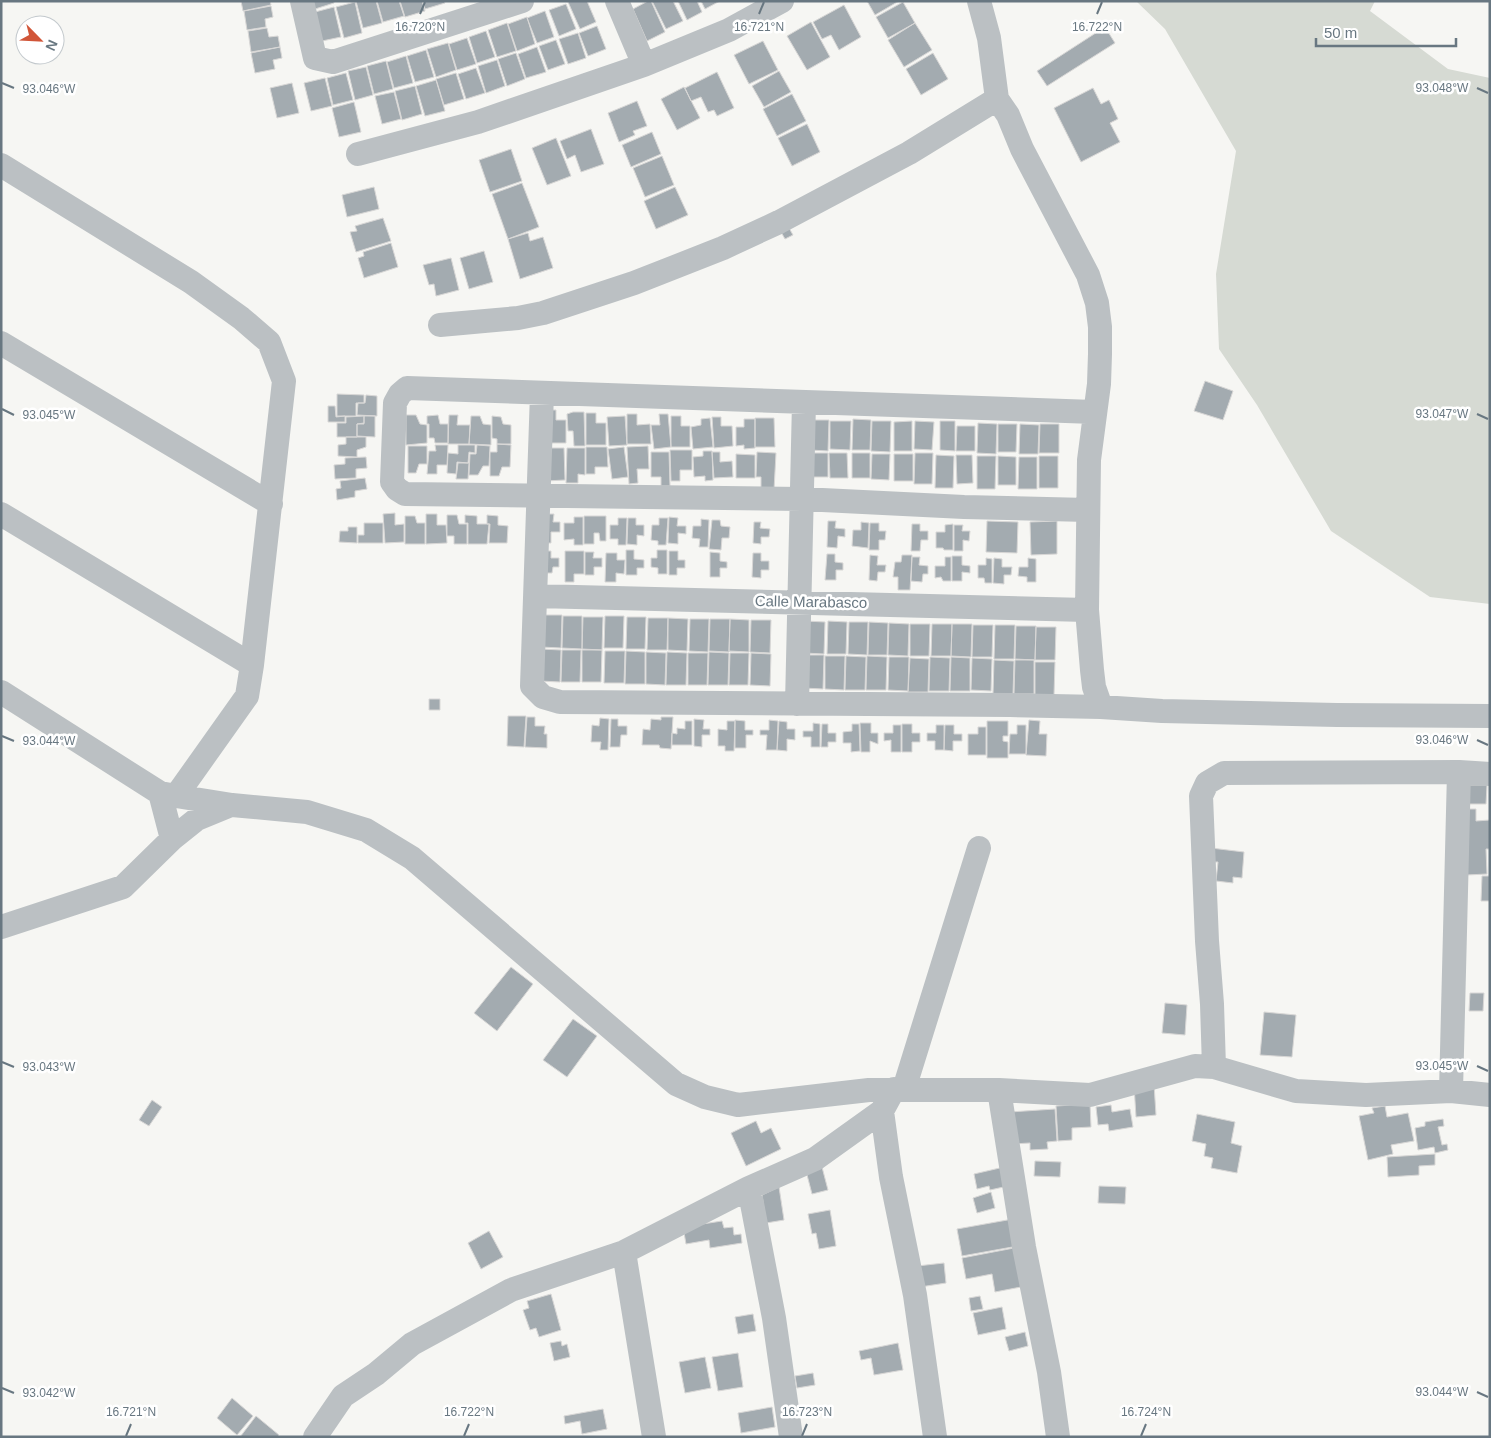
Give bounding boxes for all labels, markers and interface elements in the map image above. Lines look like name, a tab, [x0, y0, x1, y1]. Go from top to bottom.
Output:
north arrow	[15, 15, 65, 65]
scale bar	[1316, 15, 1456, 47]
text: 16.720°N	[395, 20, 445, 34]
text: 16.721°N	[734, 20, 784, 34]
text: 16.722°N	[1072, 20, 1122, 34]
text: 50 m	[1324, 24, 1357, 41]
text: N	[43, 37, 61, 53]
text: 93.048°W	[1416, 81, 1469, 95]
text: 93.046°W	[23, 82, 76, 96]
text: 93.047°W	[1416, 407, 1469, 421]
text: 93.045°W	[23, 408, 76, 422]
street label: Calle Marabasco	[755, 592, 867, 611]
text: 93.046°W	[1416, 733, 1469, 747]
text: 93.044°W	[23, 734, 76, 748]
text: 93.045°W	[1416, 1059, 1469, 1073]
text: 93.043°W	[23, 1060, 76, 1074]
text: 93.044°W	[1416, 1385, 1469, 1399]
text: 93.042°W	[23, 1386, 76, 1400]
text: 16.721°N	[106, 1405, 156, 1419]
text: 16.722°N	[444, 1405, 494, 1419]
text: 16.723°N	[782, 1405, 832, 1419]
text: 16.724°N	[1121, 1405, 1171, 1419]

